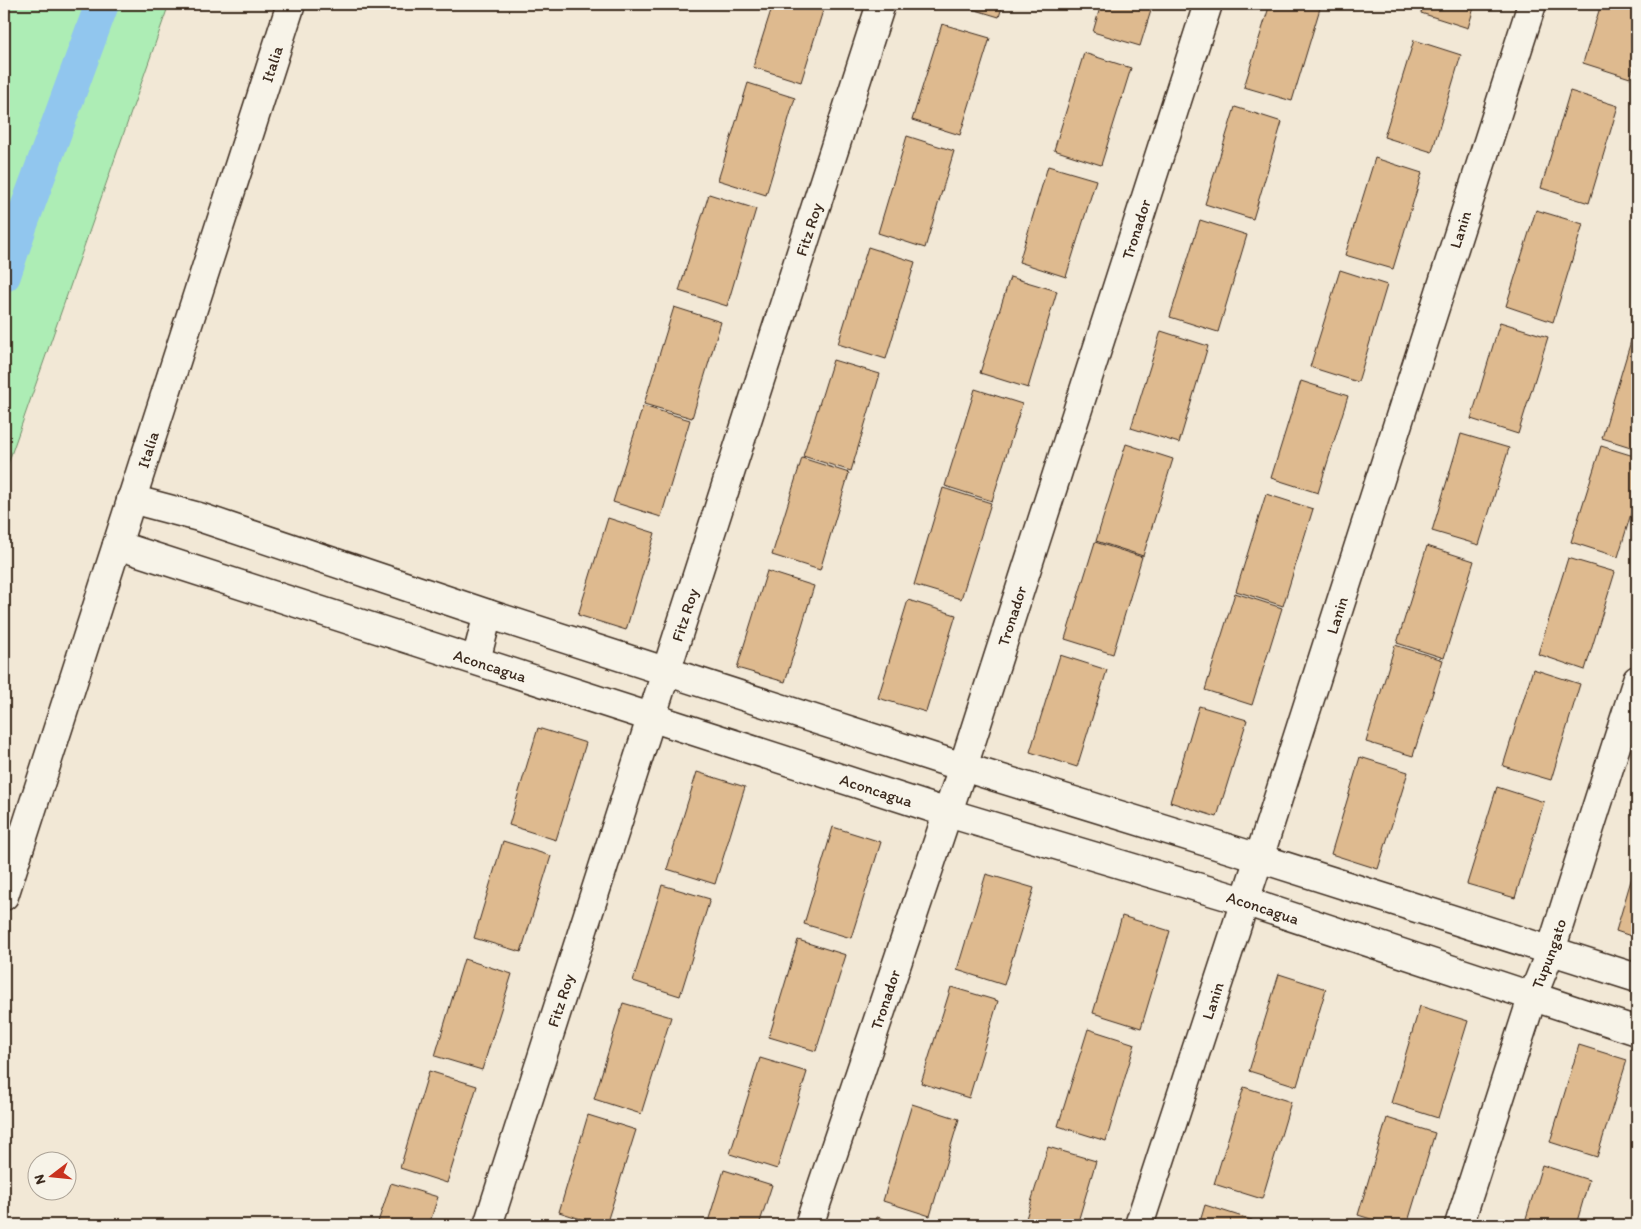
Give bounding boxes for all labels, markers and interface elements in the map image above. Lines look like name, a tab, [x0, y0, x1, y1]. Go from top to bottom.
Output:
street label: Italia	[257, 43, 287, 85]
street label: Tronador	[1118, 196, 1155, 262]
street label: Fitz Roy	[792, 200, 827, 258]
street label: Lanin	[1446, 208, 1475, 251]
street label: Italia	[133, 428, 163, 470]
street label: Tronador	[994, 583, 1031, 648]
street label: Fitz Roy	[667, 586, 702, 644]
street label: Lanin	[1322, 594, 1352, 636]
street label: Aconcagua	[451, 645, 529, 687]
street label: Aconcagua	[838, 770, 916, 811]
street label: Aconcagua	[1224, 887, 1302, 929]
street label: Tupungato	[1528, 916, 1570, 991]
street label: Tronador	[866, 967, 904, 1032]
street label: Fitz Roy	[543, 971, 578, 1030]
street label: Lanin	[1198, 979, 1228, 1022]
north arrow	[28, 1152, 78, 1202]
text: N	[31, 1173, 49, 1186]

